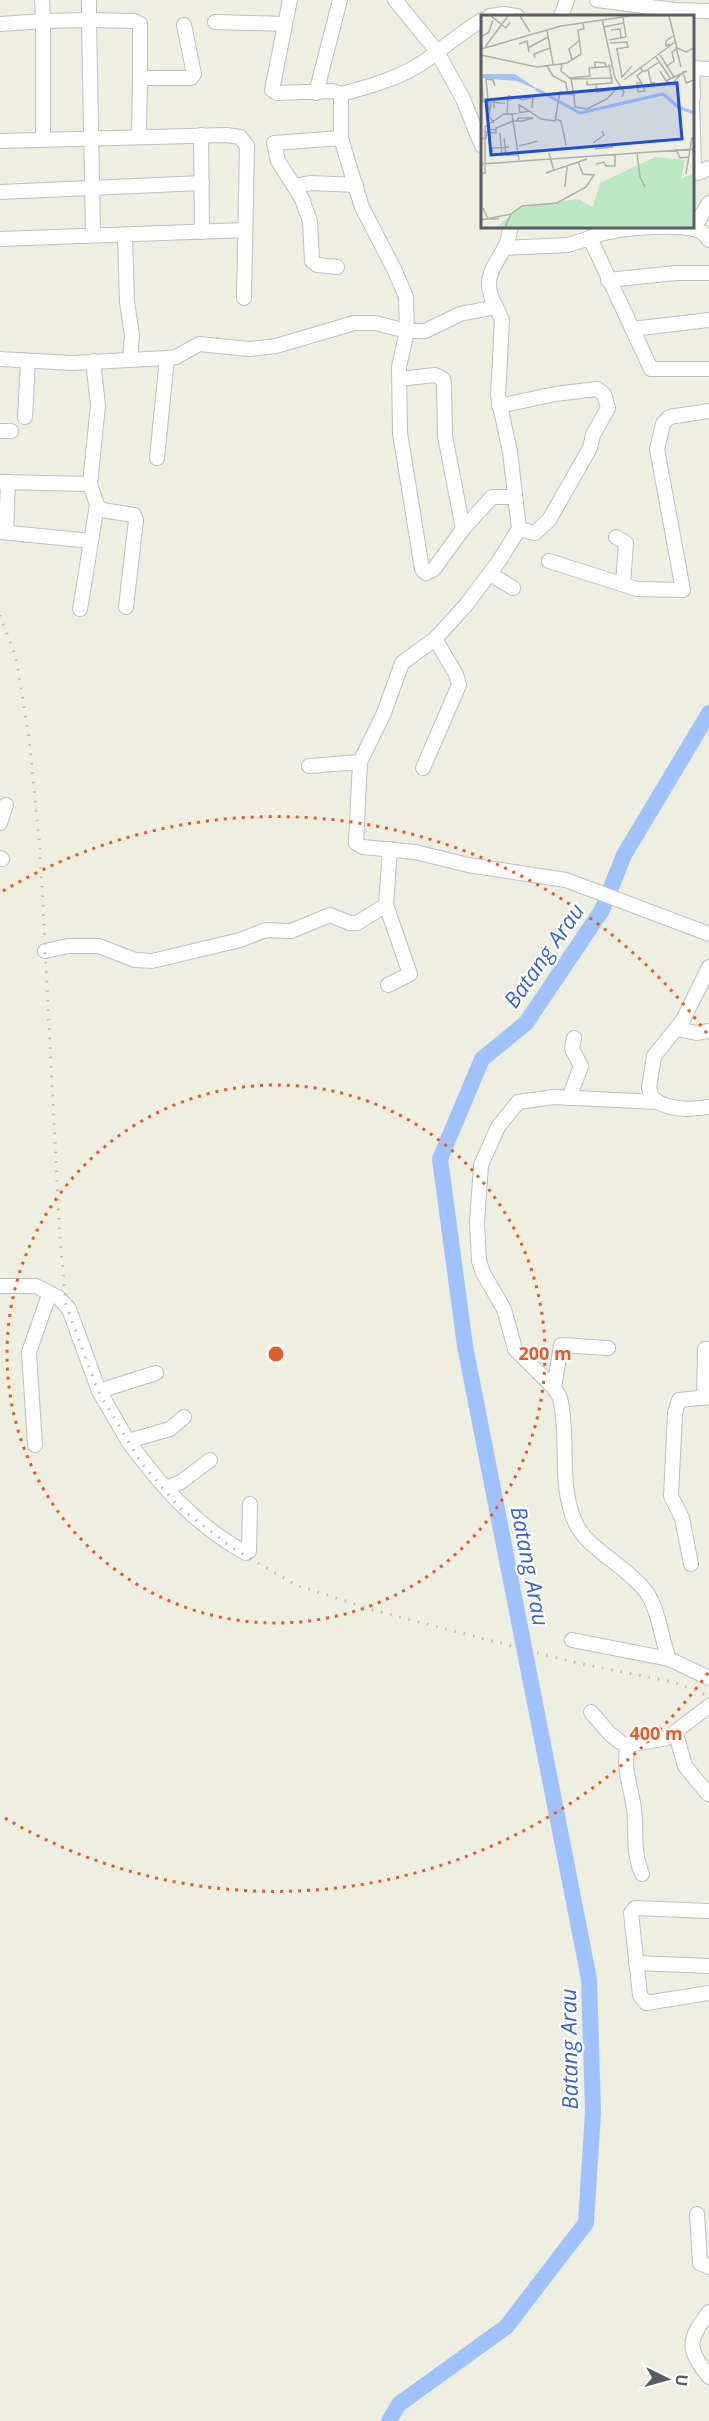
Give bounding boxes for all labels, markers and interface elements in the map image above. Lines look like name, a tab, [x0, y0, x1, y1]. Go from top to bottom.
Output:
inset map	[481, 15, 694, 228]
water label: Batang Arau	[496, 896, 590, 1013]
text: 200 m	[518, 1341, 572, 1365]
centre of rings	[266, 1344, 286, 1364]
water label: Batang Arau	[505, 1504, 557, 1629]
text: 400 m	[629, 1721, 683, 1745]
water label: Batang Arau	[552, 1988, 584, 2110]
north arrow	[637, 2349, 697, 2409]
text: U	[670, 2373, 693, 2387]

